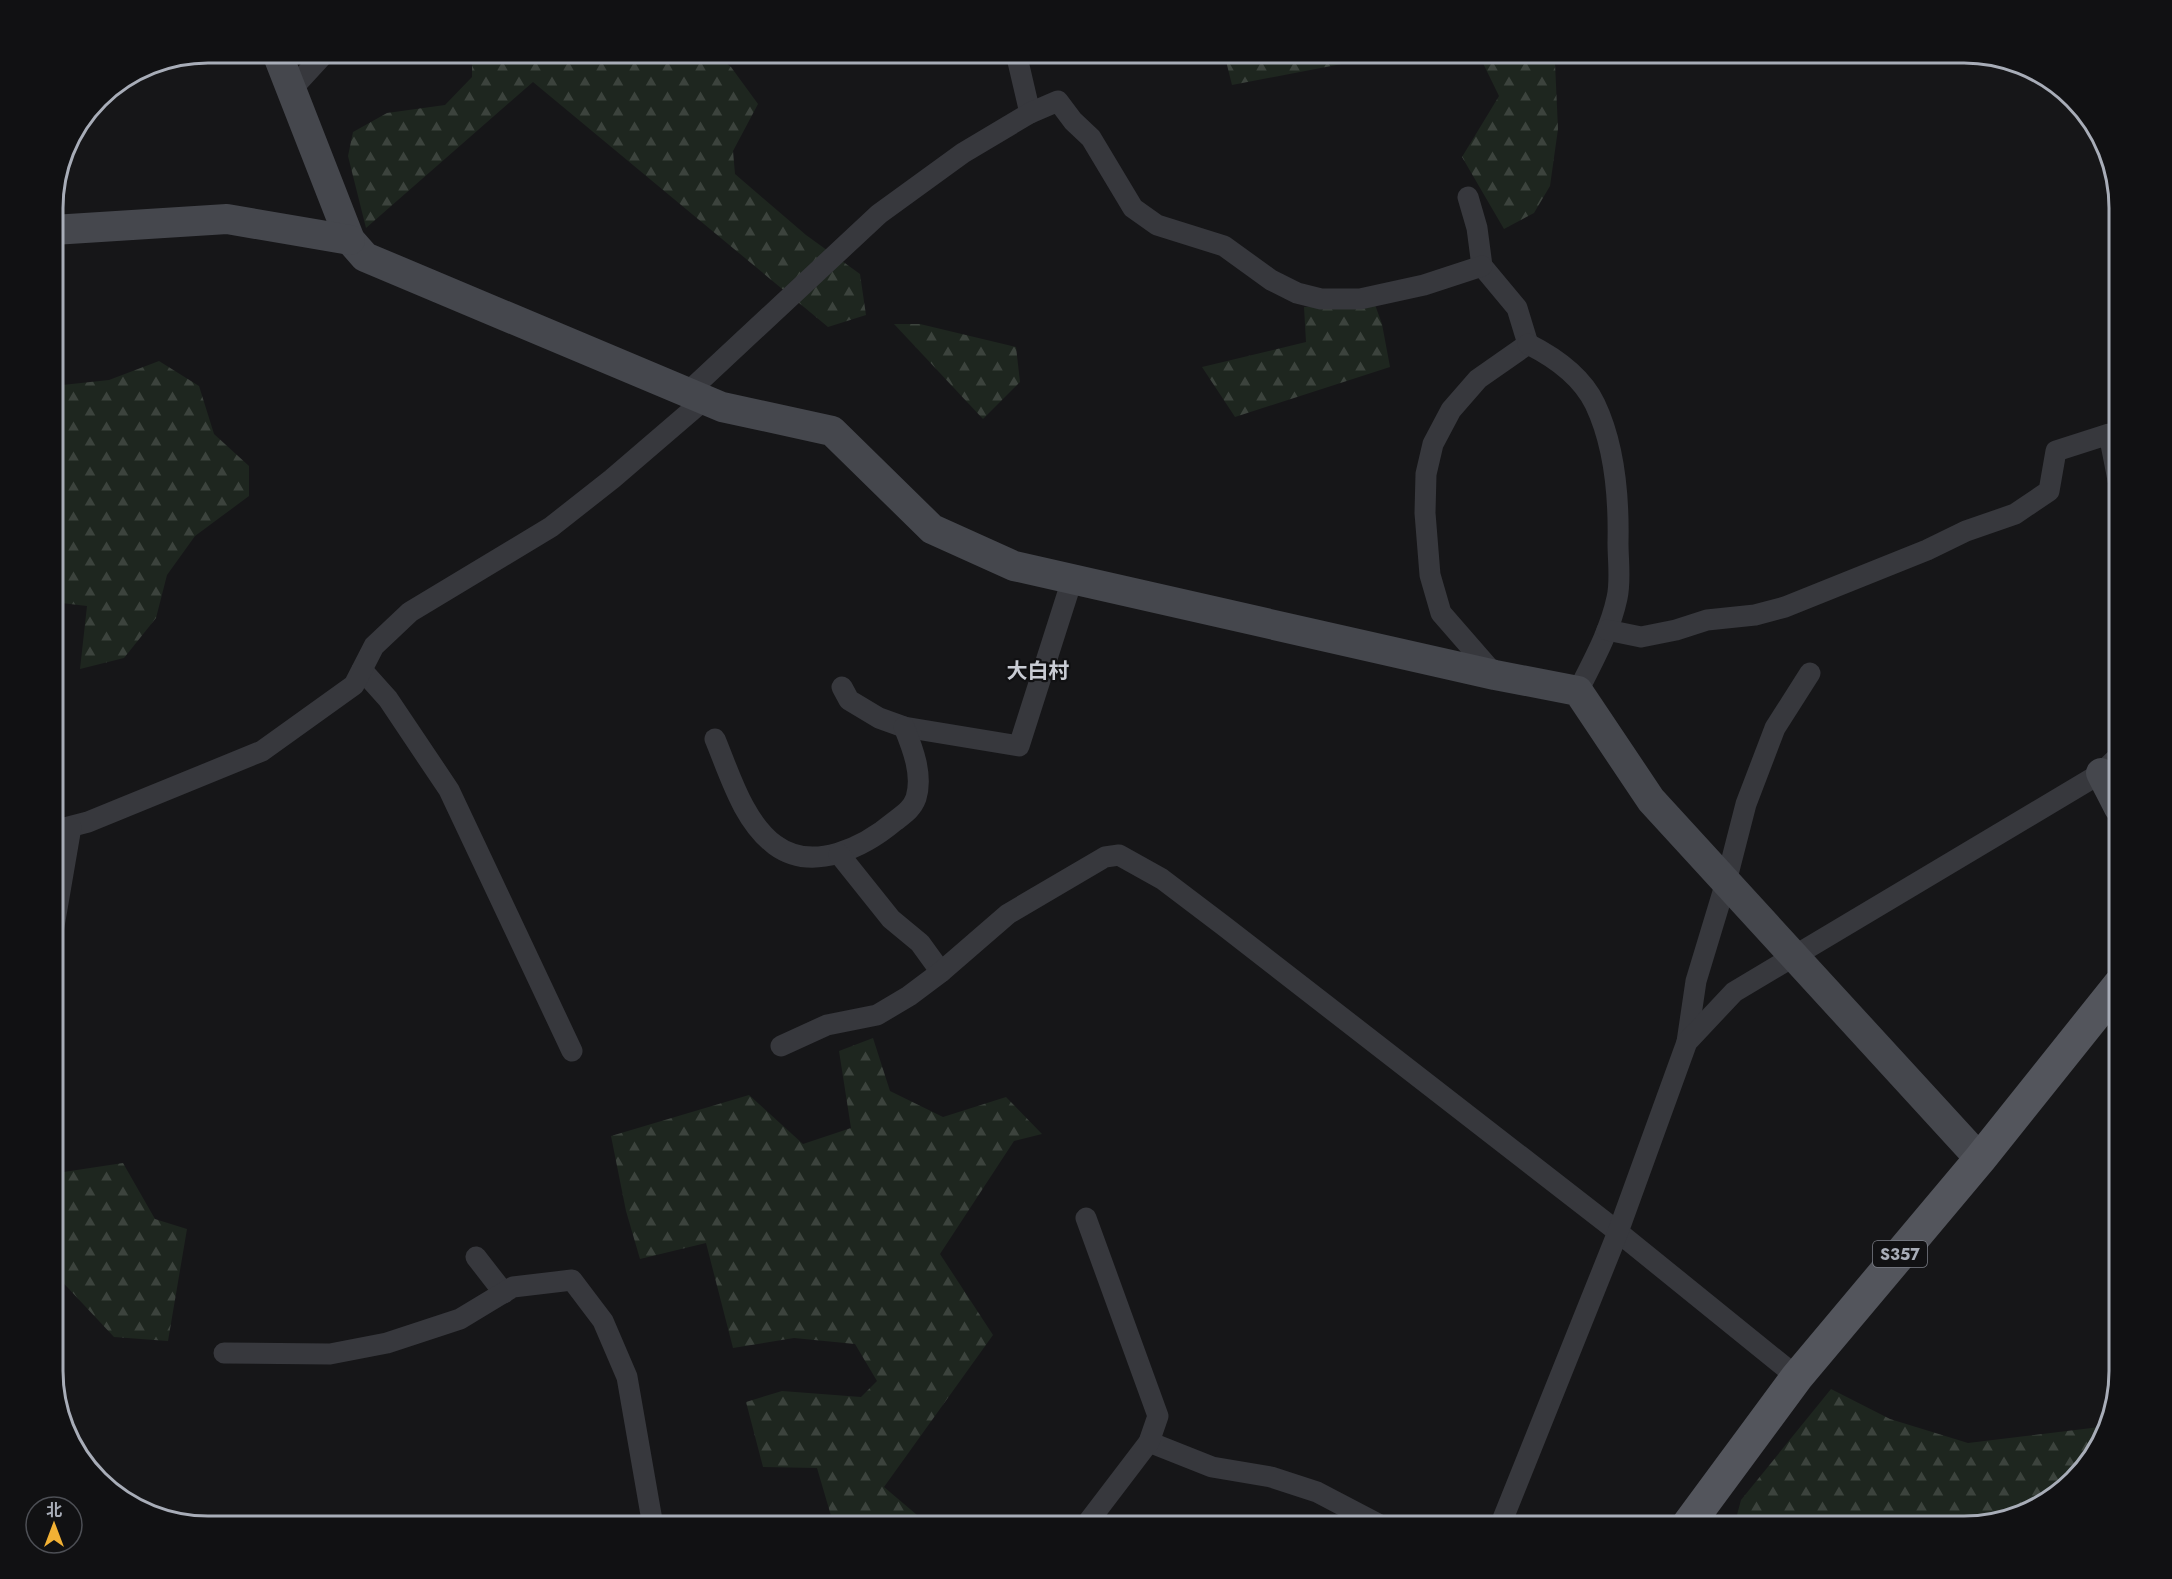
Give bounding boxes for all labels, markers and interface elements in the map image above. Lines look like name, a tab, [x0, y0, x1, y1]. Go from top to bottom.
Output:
district label: 大白村	[1007, 656, 1070, 686]
road number: S357	[1873, 1241, 1927, 1267]
north arrow	[24, 1495, 84, 1555]
text: 北	[46, 1499, 62, 1522]

